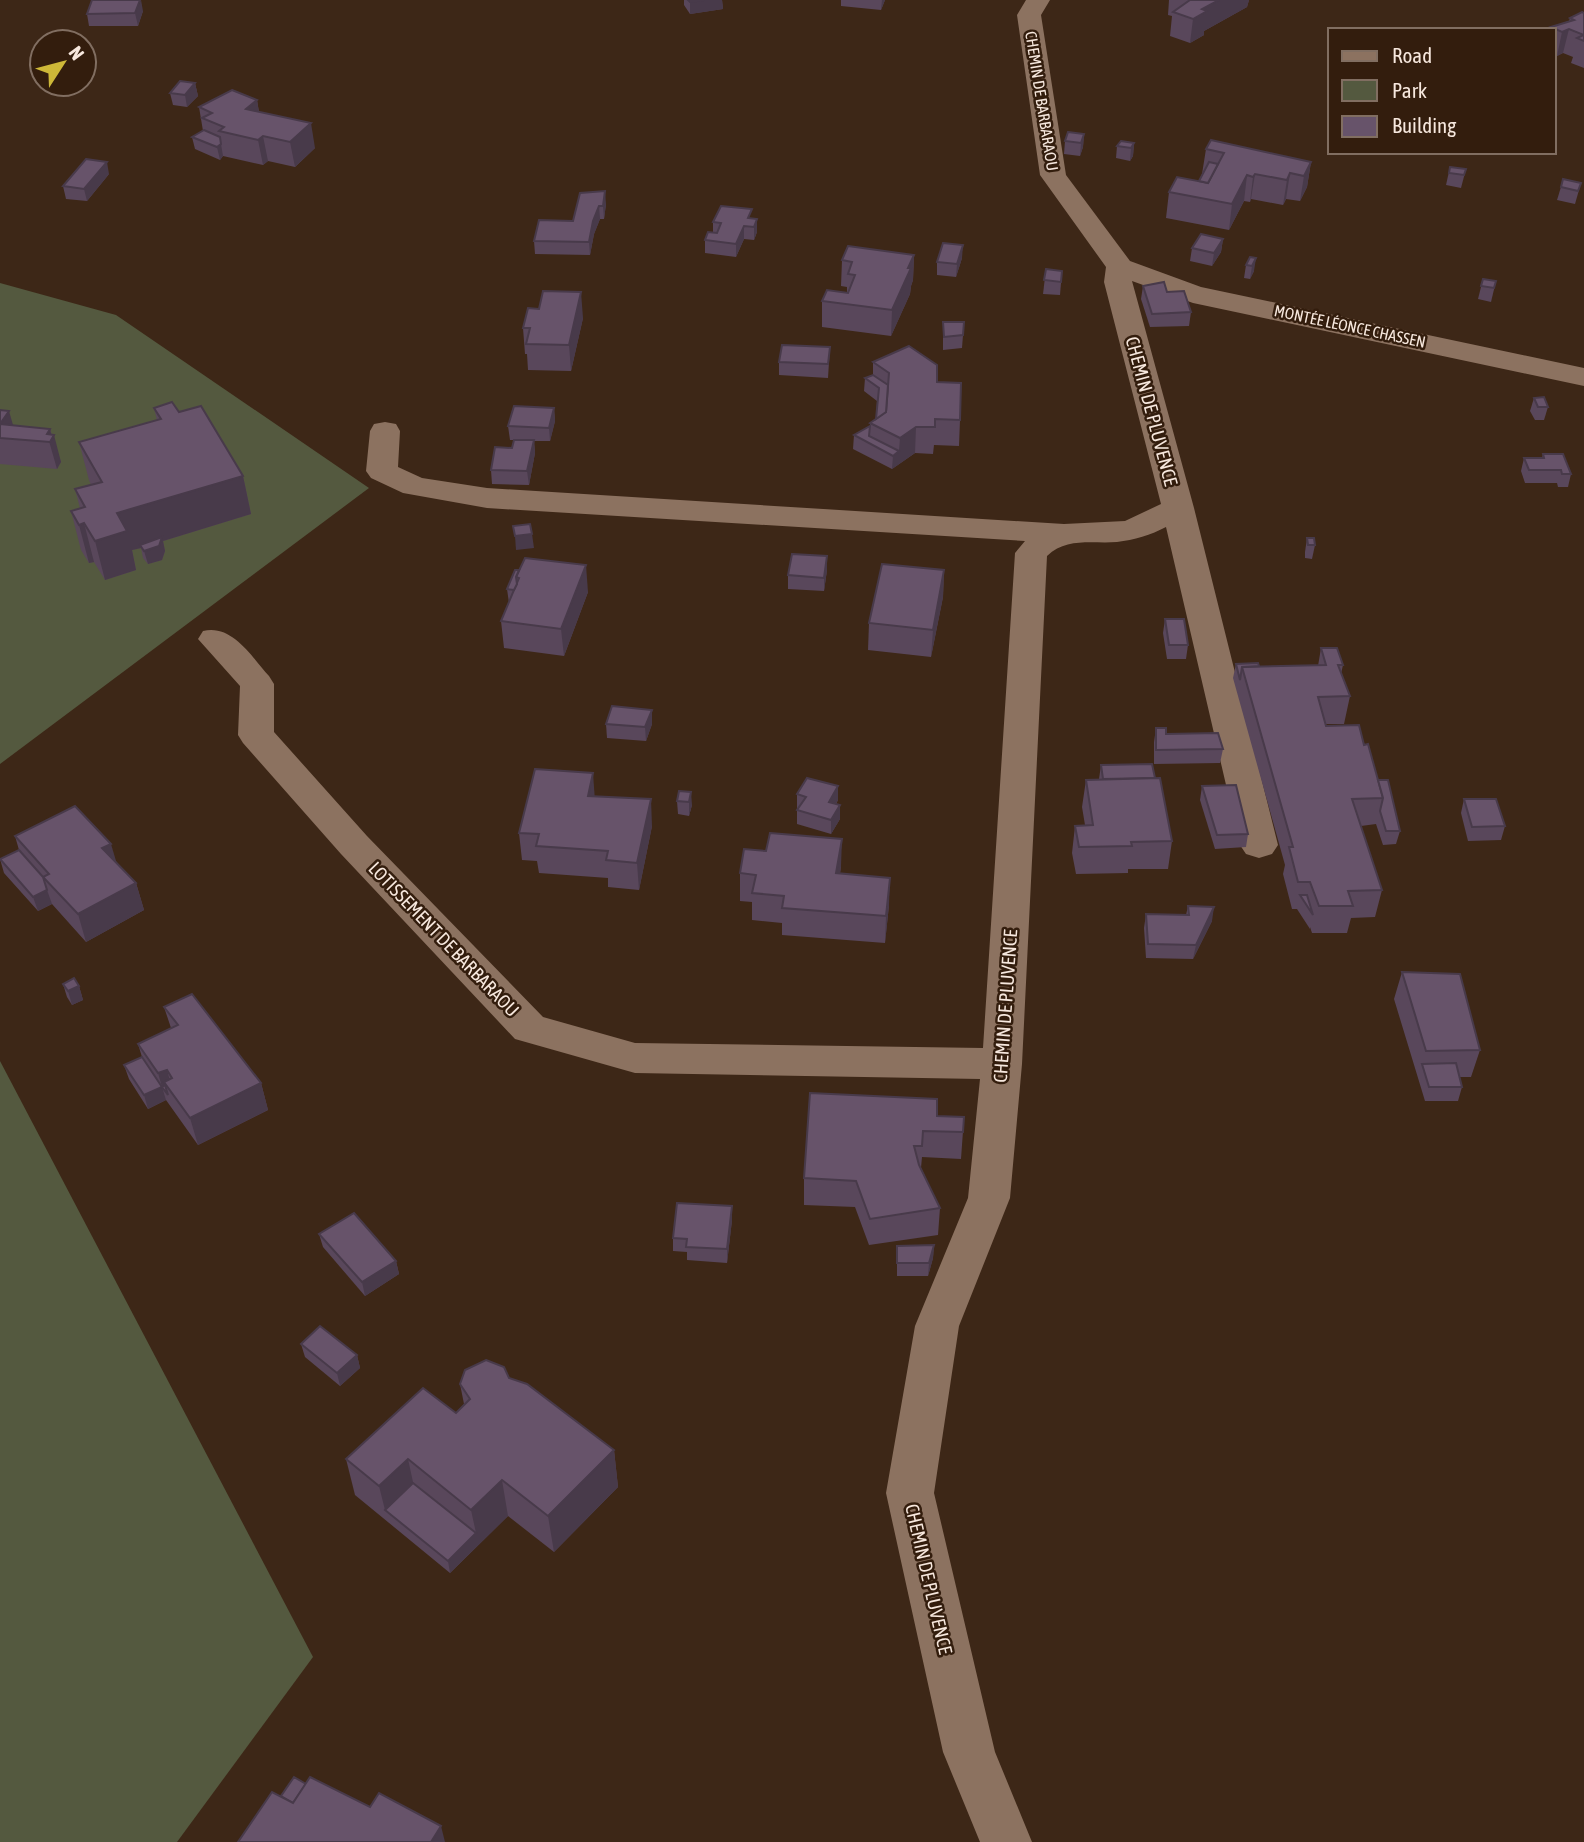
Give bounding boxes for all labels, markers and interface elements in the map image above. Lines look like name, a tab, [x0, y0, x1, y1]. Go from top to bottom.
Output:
north arrow	[28, 28, 98, 98]
legend	[1328, 28, 1556, 154]
street label: CHEMIN DE BARBARAOU	[1022, 30, 1062, 172]
text: N	[65, 42, 89, 64]
text: Road	[1392, 43, 1432, 67]
text: Park	[1392, 78, 1427, 102]
text: Building	[1392, 113, 1456, 137]
street label: MONTÉE LÉONCE CHASSEN	[1273, 301, 1427, 351]
street label: CHEMIN DE PLUVENCE	[1122, 334, 1182, 488]
street label: LOTISSEMENT DE BARBARAOU	[364, 857, 524, 1021]
street label: CHEMIN DE PLUVENCE	[989, 929, 1021, 1083]
street label: CHEMIN DE PLUVENCE	[901, 1502, 957, 1656]

